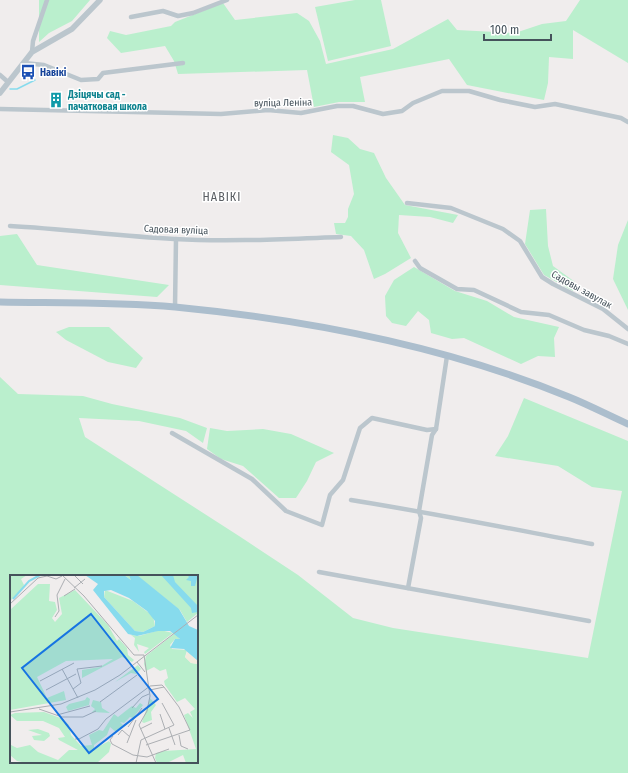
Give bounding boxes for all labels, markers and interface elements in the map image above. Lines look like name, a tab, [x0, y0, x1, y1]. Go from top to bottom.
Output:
scale bar	[484, 16, 551, 42]
text: 100 m	[490, 23, 519, 37]
bus stop icon: Навікі	[19, 63, 37, 81]
place label: Навікі	[40, 67, 67, 79]
place label: Дзіцячы сад - пачатковая школа	[67, 89, 147, 113]
building icon: Дзіцячы сад - пачатковая школа	[47, 91, 65, 109]
street label: вуліца Леніна	[254, 95, 312, 110]
district label: НАВІКІ	[203, 190, 241, 204]
street label: Садовая вуліца	[144, 222, 208, 237]
street label: Садовы завулак	[549, 268, 614, 312]
inset map	[10, 575, 198, 763]

